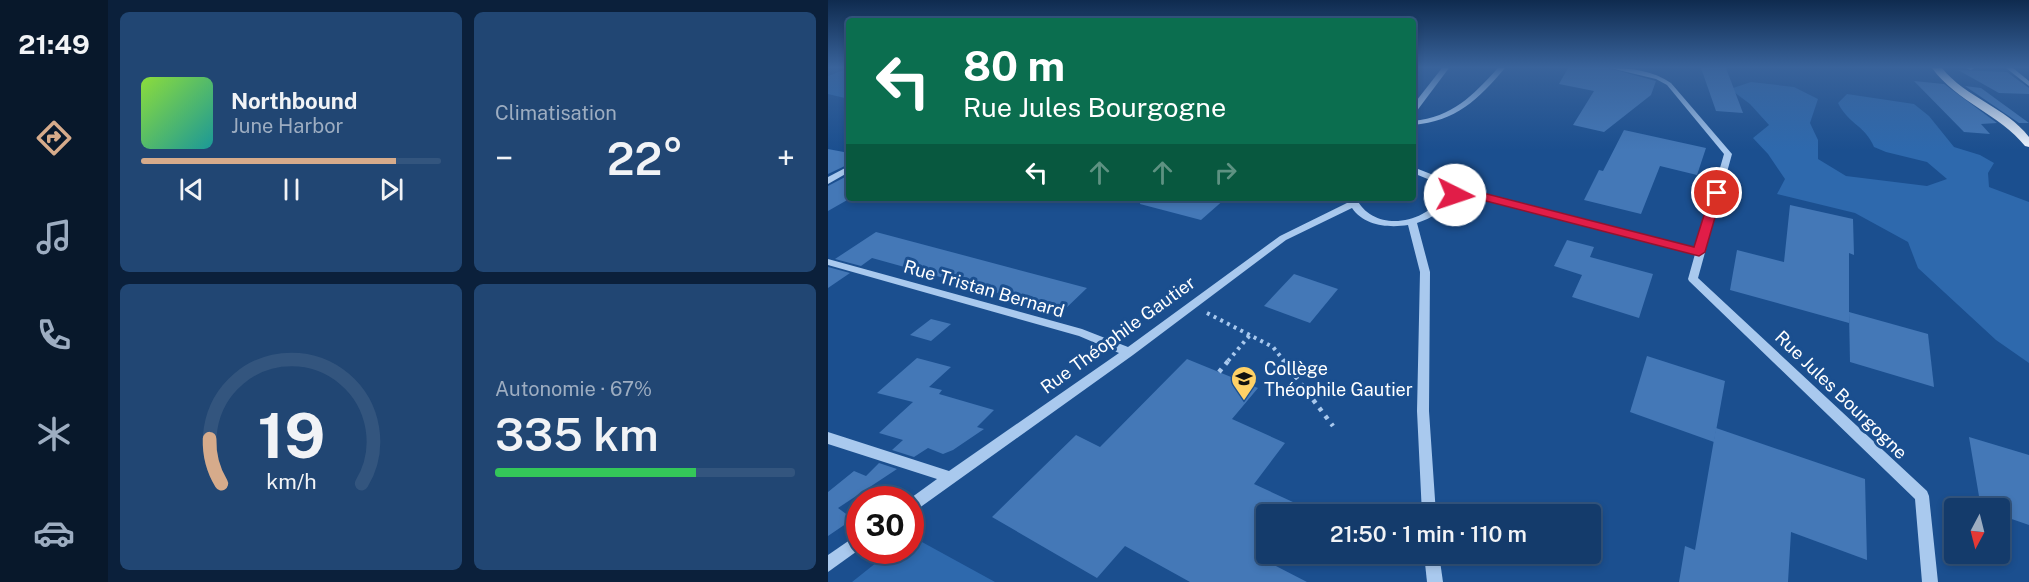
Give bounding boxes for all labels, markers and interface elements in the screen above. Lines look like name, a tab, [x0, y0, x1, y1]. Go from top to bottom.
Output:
text: 21:49	[18, 28, 90, 60]
text: 80 m	[963, 41, 1065, 90]
icon: left	[864, 42, 942, 120]
text: Northbound	[231, 88, 357, 114]
text: Rue Jules Bourgogne	[963, 91, 1226, 123]
text: Climatisation	[495, 101, 617, 125]
text: June Harbor	[231, 114, 343, 138]
icon: directions	[33, 117, 75, 159]
text: 22°	[607, 132, 683, 185]
text: −	[495, 139, 513, 177]
text: +	[777, 139, 795, 177]
icon: left	[1020, 156, 1053, 189]
icon: ahead	[1083, 156, 1116, 189]
icon: ahead	[1146, 156, 1179, 189]
icon: right	[1209, 156, 1242, 189]
position arrow	[1423, 163, 1487, 227]
pin	[1691, 167, 1742, 218]
icon: previous	[175, 173, 208, 206]
icon: pause	[275, 173, 308, 206]
icon: next	[375, 173, 408, 206]
icon: arrive	[1700, 176, 1733, 209]
icon: music	[33, 216, 75, 258]
street label: Rue Tristan Bernard	[901, 255, 1067, 322]
street label: Rue Théophile Gautier	[1036, 272, 1199, 398]
icon: phone	[33, 314, 75, 356]
street label: Rue Jules Bourgogne	[1771, 326, 1912, 463]
place label: Collège Théophile Gautier	[1264, 358, 1413, 400]
school or university icon: Collège Théophile Gautier	[1229, 364, 1259, 402]
text: Autonomie · 67%	[495, 377, 652, 401]
text: 19	[257, 399, 325, 472]
text: 335 km	[495, 408, 659, 461]
icon: climate	[33, 413, 75, 455]
text: km/h	[266, 469, 316, 494]
speed limit sign: 30	[846, 486, 924, 564]
north arrow	[1944, 498, 2010, 564]
map controls	[1944, 498, 2010, 564]
icon: car	[33, 512, 75, 554]
text: 21:50 · 1 min · 110 m	[1330, 521, 1527, 547]

